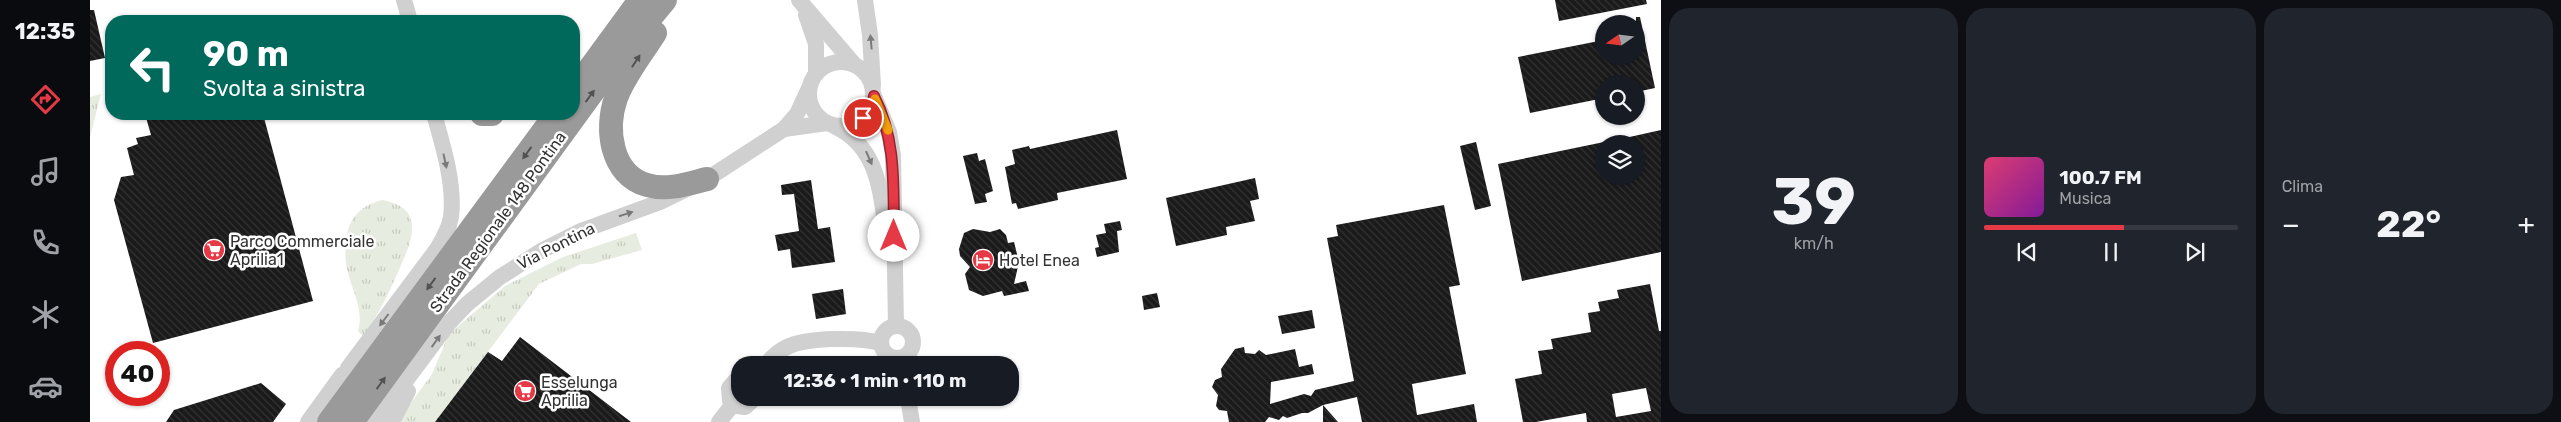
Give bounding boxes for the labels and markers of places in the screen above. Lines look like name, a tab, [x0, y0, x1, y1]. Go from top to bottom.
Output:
pin	[842, 97, 884, 139]
place label: Parco Commerciale Aprilia1	[230, 232, 374, 269]
supermarket icon: Parco Commerciale Aprilia1	[202, 238, 226, 262]
hotel icon: Hotel Enea	[971, 248, 995, 272]
place label: Hotel Enea	[999, 251, 1080, 270]
place label: Esselunga Aprilia	[541, 373, 618, 410]
supermarket icon: Esselunga Aprilia	[513, 379, 537, 403]

